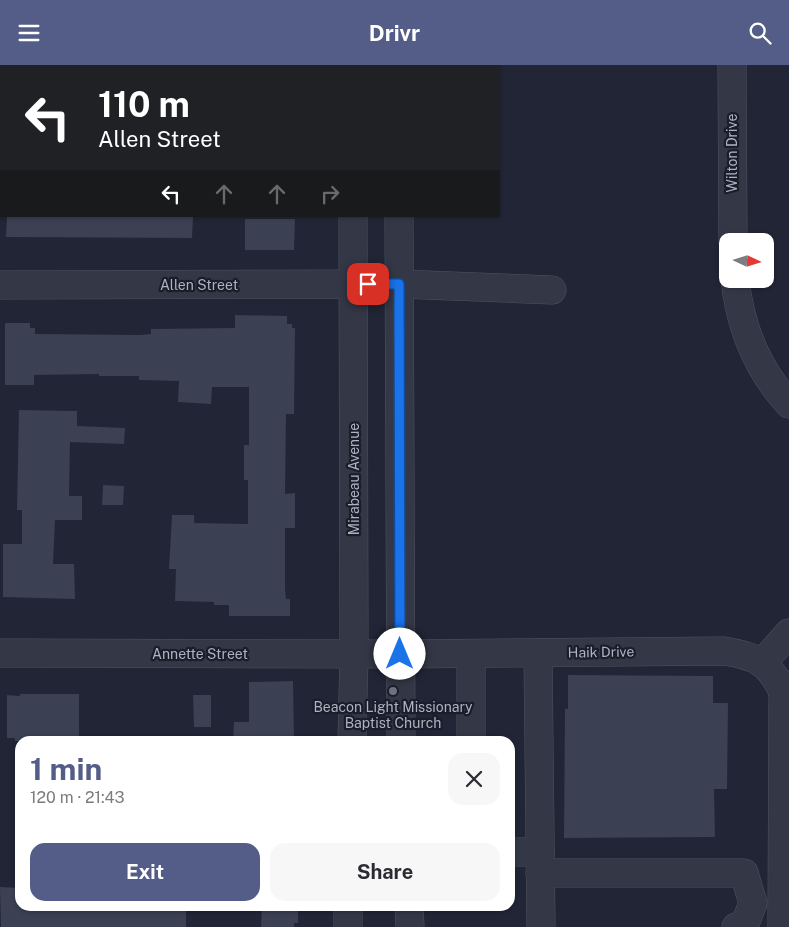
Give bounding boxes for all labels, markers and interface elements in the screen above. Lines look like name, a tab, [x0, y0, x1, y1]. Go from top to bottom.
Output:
icon: menu	[15, 19, 43, 47]
icon: search	[746, 19, 774, 47]
text: Drivr	[369, 20, 420, 46]
text: 110 m	[98, 84, 190, 125]
icon: left	[15, 85, 80, 150]
street label: Wilton Drive	[724, 114, 740, 192]
text: Allen Street	[98, 126, 221, 152]
icon: left	[157, 180, 185, 208]
icon: ahead	[210, 180, 238, 208]
icon: ahead	[263, 180, 291, 208]
icon: right	[316, 180, 344, 208]
north arrow	[719, 233, 774, 287]
map controls	[719, 233, 774, 288]
pin	[347, 263, 389, 305]
icon: arrive	[354, 270, 382, 298]
street label: Allen Street	[160, 277, 238, 293]
street label: Mirabeau Avenue	[346, 423, 362, 535]
position arrow	[373, 627, 425, 679]
street label: Haik Drive	[567, 643, 635, 661]
street label: Annette Street	[152, 646, 248, 662]
marker: Beacon Light Missionary Baptist Church	[387, 685, 399, 697]
place label: Beacon Light Missionary Baptist Church	[313, 699, 473, 731]
text: 1 min	[30, 751, 102, 787]
button: close	[448, 753, 500, 805]
text: 120 m · 21:43	[30, 788, 125, 807]
button: Exit	[30, 843, 260, 901]
button: Share	[270, 843, 500, 901]

